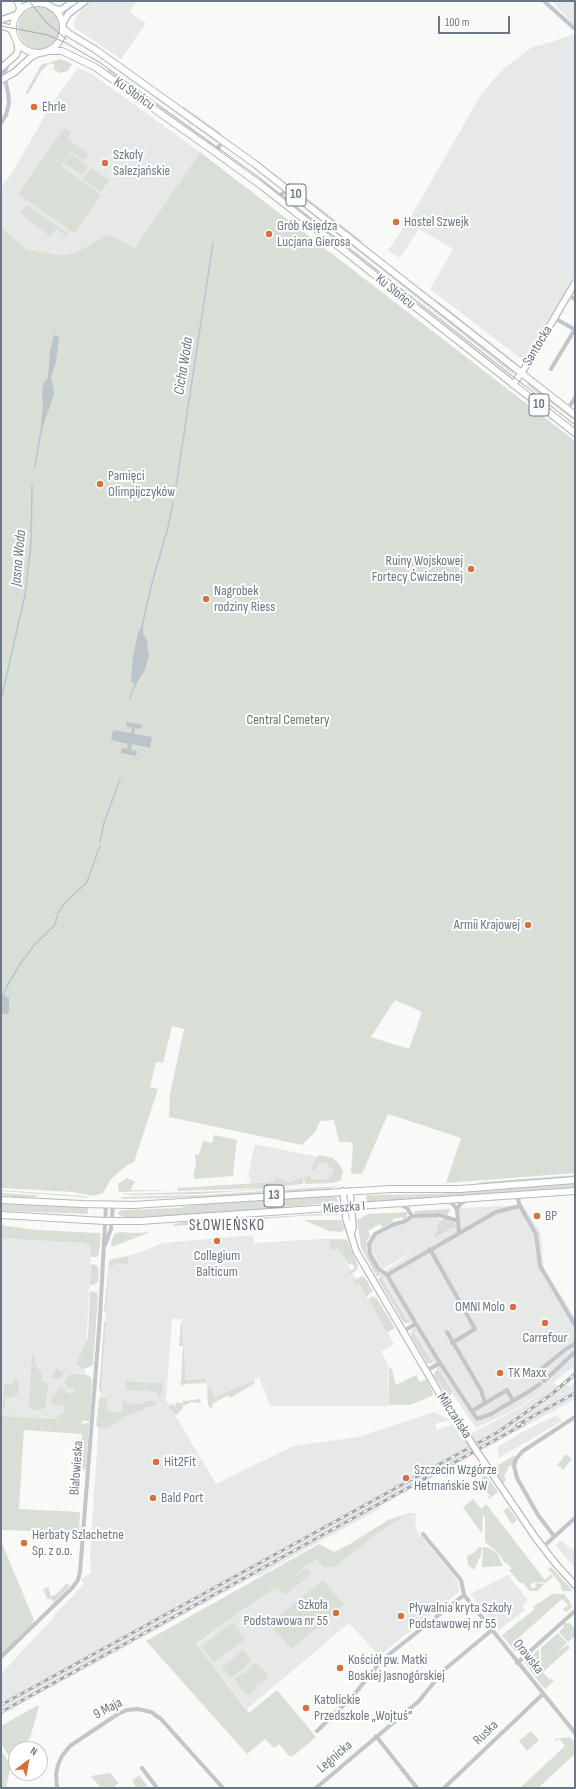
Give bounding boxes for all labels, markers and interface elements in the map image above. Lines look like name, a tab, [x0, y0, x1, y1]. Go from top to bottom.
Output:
scale bar	[440, 8, 512, 34]
text: 100 m	[445, 15, 470, 30]
street label: Ku Słońcu	[110, 74, 158, 114]
place label: Ehrle	[42, 99, 66, 115]
marker: Ehrle	[29, 102, 39, 112]
place label: Szkoły Salezjańskie	[113, 147, 170, 180]
marker: Szkoły Salezjańskie	[100, 158, 110, 168]
road number: 10	[286, 184, 306, 206]
place label: Hostel Szwejk	[404, 214, 469, 230]
marker: Hostel Szwejk	[391, 217, 401, 227]
place label: Grób Księdza Lucjana Gierosa	[277, 218, 350, 250]
marker: Grób Księdza Lucjana Gierosa	[264, 229, 274, 239]
street label: Ku Słońcu	[372, 271, 418, 313]
street label: Santocka	[520, 323, 556, 369]
water label: Cicha Woda	[171, 336, 197, 396]
road number: 10	[529, 394, 549, 416]
place label: Pamięci Olimpijczyków	[108, 468, 175, 500]
marker: Pamięci Olimpijczyków	[95, 479, 105, 489]
water label: Jasna Woda	[8, 529, 30, 587]
place label: Ruiny Wojskowej Fortecy Ćwiczebnej	[372, 553, 463, 586]
marker: Ruiny Wojskowej Fortecy Ćwiczebnej	[466, 564, 476, 574]
place label: Nagrobek rodziny Riess	[214, 583, 275, 616]
marker: Nagrobek rodziny Riess	[201, 594, 211, 604]
park label: Central Cemetery	[247, 712, 329, 728]
place label: Armii Krajowej	[454, 917, 520, 933]
marker: Armii Krajowej	[523, 920, 533, 930]
road number: 13	[264, 1185, 284, 1207]
street label: Mieszka I	[322, 1198, 366, 1218]
place label: BP	[545, 1208, 557, 1224]
marker: BP	[532, 1211, 542, 1221]
district label: SŁOWIEŃSKO	[189, 1217, 265, 1235]
marker: Collegium Balticum	[212, 1236, 222, 1246]
place label: Collegium Balticum	[194, 1248, 240, 1280]
place label: OMNI Molo	[455, 1299, 505, 1315]
marker: OMNI Molo	[508, 1302, 518, 1312]
marker: Carrefour	[540, 1318, 550, 1328]
place label: Carrefour	[523, 1330, 567, 1346]
place label: TK Maxx	[508, 1365, 546, 1381]
marker: TK Maxx	[495, 1368, 505, 1378]
street label: Milczańska	[433, 1390, 475, 1442]
street label: Białowieska	[67, 1440, 87, 1496]
place label: Hit2Fit	[164, 1454, 196, 1470]
marker: Hit2Fit	[151, 1457, 161, 1467]
place label: Szczecin Wzgórze Hetmańskie SW	[414, 1462, 497, 1494]
marker: Szczecin Wzgórze Hetmańskie SW	[401, 1473, 411, 1483]
place label: Bald Port	[161, 1490, 204, 1506]
marker: Bald Port	[148, 1493, 158, 1503]
place label: Herbaty Szlachetne Sp. z o.o.	[32, 1527, 124, 1560]
marker: Herbaty Szlachetne Sp. z o.o.	[19, 1538, 29, 1548]
place label: Szkoła Podstawowa nr 55	[244, 1597, 328, 1630]
place label: Pływalnia kryta Szkoły Podstawowej nr 55	[409, 1600, 512, 1632]
marker: Szkoła Podstawowa nr 55	[331, 1608, 341, 1618]
marker: Pływalnia kryta Szkoły Podstawowej nr 55	[396, 1611, 406, 1621]
street label: Orawska	[509, 1636, 547, 1678]
place label: Kościół pw. Matki Boskiej Jasnogórskiej	[348, 1652, 445, 1684]
marker: Kościół pw. Matki Boskiej Jasnogórskiej	[335, 1663, 345, 1673]
place label: Katolickie Przedszkole „Wojtuś”	[314, 1692, 413, 1724]
street label: 9 Maja	[91, 1695, 125, 1723]
marker: Katolickie Przedszkole „Wojtuś”	[301, 1703, 311, 1713]
street label: Ruska	[470, 1717, 502, 1749]
street label: Legnicka	[314, 1737, 356, 1777]
north arrow	[8, 1741, 48, 1781]
text: N	[28, 1744, 40, 1758]

